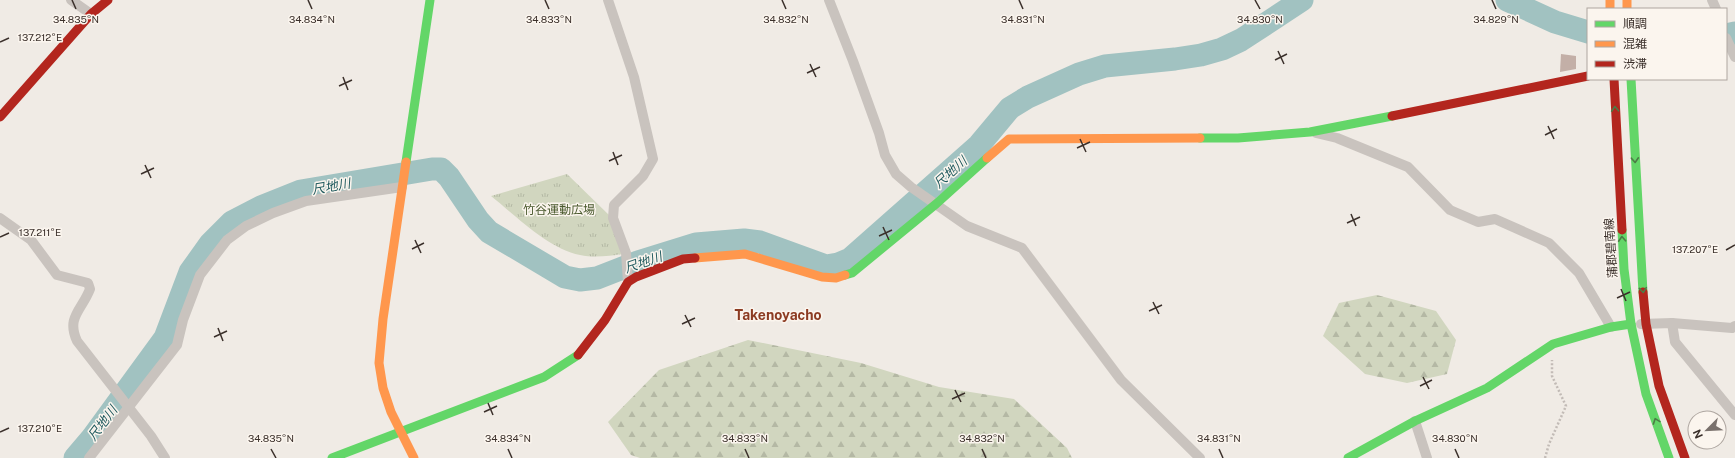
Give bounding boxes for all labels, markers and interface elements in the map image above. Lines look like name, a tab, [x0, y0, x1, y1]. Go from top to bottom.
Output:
legend	[1587, 8, 1727, 80]
text: 34.835°N	[53, 13, 99, 25]
text: 34.834°N	[289, 13, 335, 25]
text: 34.833°N	[526, 13, 572, 25]
text: 34.832°N	[763, 13, 809, 25]
text: 34.831°N	[1001, 13, 1045, 25]
text: 34.830°N	[1237, 13, 1283, 25]
text: 34.829°N	[1473, 13, 1519, 25]
text: 順調	[1623, 17, 1647, 31]
text: 137.212°E	[18, 31, 62, 43]
text: 混雑	[1623, 37, 1647, 51]
text: 渋滞	[1623, 57, 1647, 71]
one-way arrow	[1611, 106, 1620, 112]
water label: 尺地川	[931, 152, 971, 191]
one-way arrow	[1631, 157, 1639, 163]
water label: 尺地川	[311, 175, 354, 197]
park label: 竹谷運動広場	[523, 203, 595, 217]
street label: 蒲郡碧南線	[1602, 218, 1620, 278]
text: 137.211°E	[19, 226, 61, 238]
one-way arrow	[1618, 236, 1627, 242]
text: 137.207°E	[1672, 243, 1718, 255]
water label: 尺地川	[622, 248, 666, 276]
one-way arrow	[1638, 287, 1647, 293]
district label: Takenoyacho	[734, 307, 822, 323]
water label: 尺地川	[85, 402, 121, 443]
north arrow	[1687, 410, 1727, 450]
one-way arrow	[1653, 418, 1661, 425]
text: 137.210°E	[18, 422, 62, 434]
text: N	[1691, 428, 1705, 440]
text: 34.835°N	[248, 432, 294, 444]
text: 34.834°N	[485, 432, 531, 444]
text: 34.833°N	[722, 432, 768, 444]
text: 34.832°N	[959, 432, 1005, 444]
text: 34.831°N	[1197, 432, 1241, 444]
text: 34.830°N	[1432, 432, 1478, 444]

